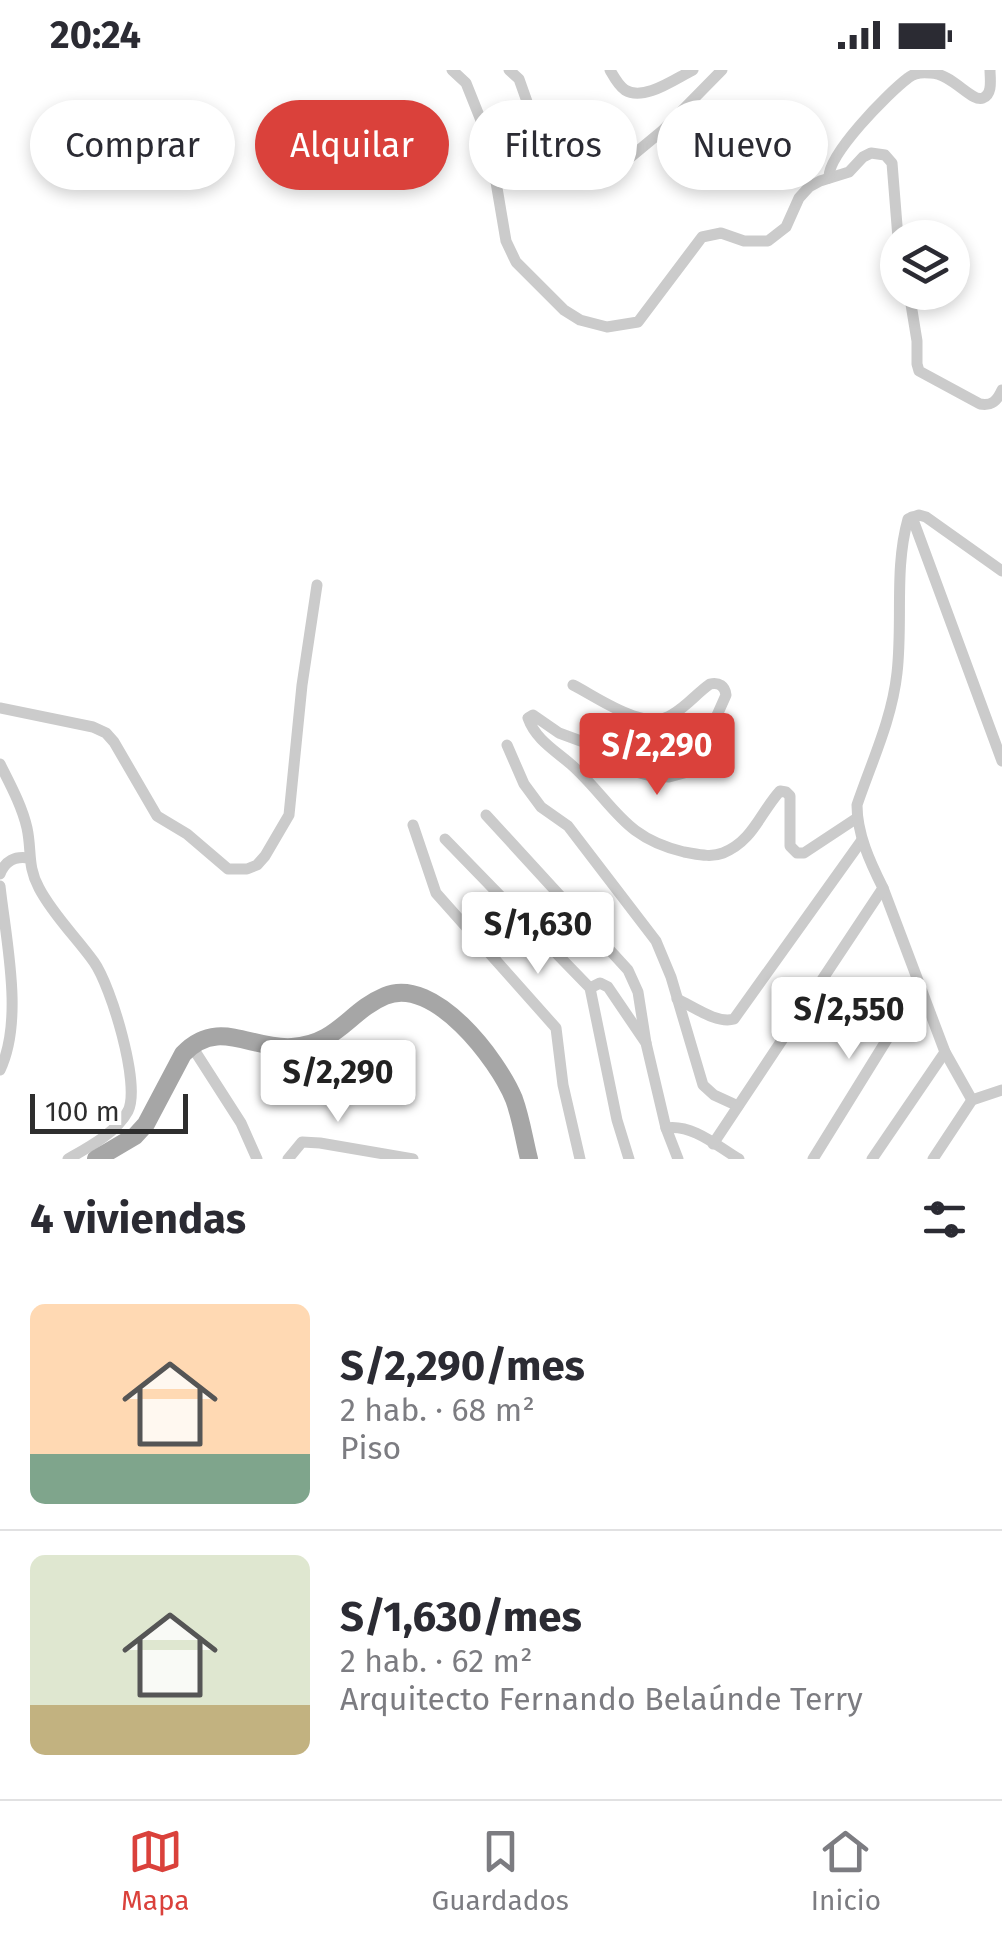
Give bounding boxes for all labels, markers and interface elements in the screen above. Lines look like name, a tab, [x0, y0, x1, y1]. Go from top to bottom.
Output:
text: 20:24	[50, 12, 141, 58]
chip: Comprar	[30, 100, 235, 190]
chip: Alquilar	[255, 100, 449, 190]
chip: Filtros	[469, 100, 637, 190]
chip: Nuevo	[657, 100, 828, 190]
map controls	[880, 220, 970, 310]
button: layers	[880, 220, 970, 310]
pin: S/2,290	[565, 713, 749, 798]
text: S/2,290	[602, 726, 712, 764]
pin: S/1,630	[446, 892, 630, 977]
text: S/1,630	[484, 905, 592, 943]
pin: S/2,550	[757, 977, 941, 1062]
text: S/2,550	[793, 990, 905, 1028]
pin: S/2,290	[246, 1040, 430, 1125]
text: S/2,290	[283, 1053, 393, 1091]
scale bar	[30, 1089, 188, 1134]
text: 100 m	[45, 1095, 120, 1128]
icon: filters	[917, 1192, 972, 1247]
text: 4 viviendas	[30, 1194, 246, 1244]
text: S/2,290/mes	[340, 1341, 585, 1391]
icon: home	[110, 1344, 230, 1464]
text: 2 hab. · 68 m²	[340, 1391, 535, 1429]
text: Piso	[340, 1429, 401, 1467]
text: S/1,630/mes	[340, 1592, 582, 1642]
icon: home	[110, 1595, 230, 1715]
text: 2 hab. · 62 m²	[340, 1642, 533, 1680]
text: Arquitecto Fernando Belaúnde Terry	[340, 1680, 863, 1718]
tab: Mapa	[121, 1824, 190, 1917]
tab: Guardados	[432, 1824, 569, 1917]
tab: Inicio	[811, 1824, 881, 1917]

